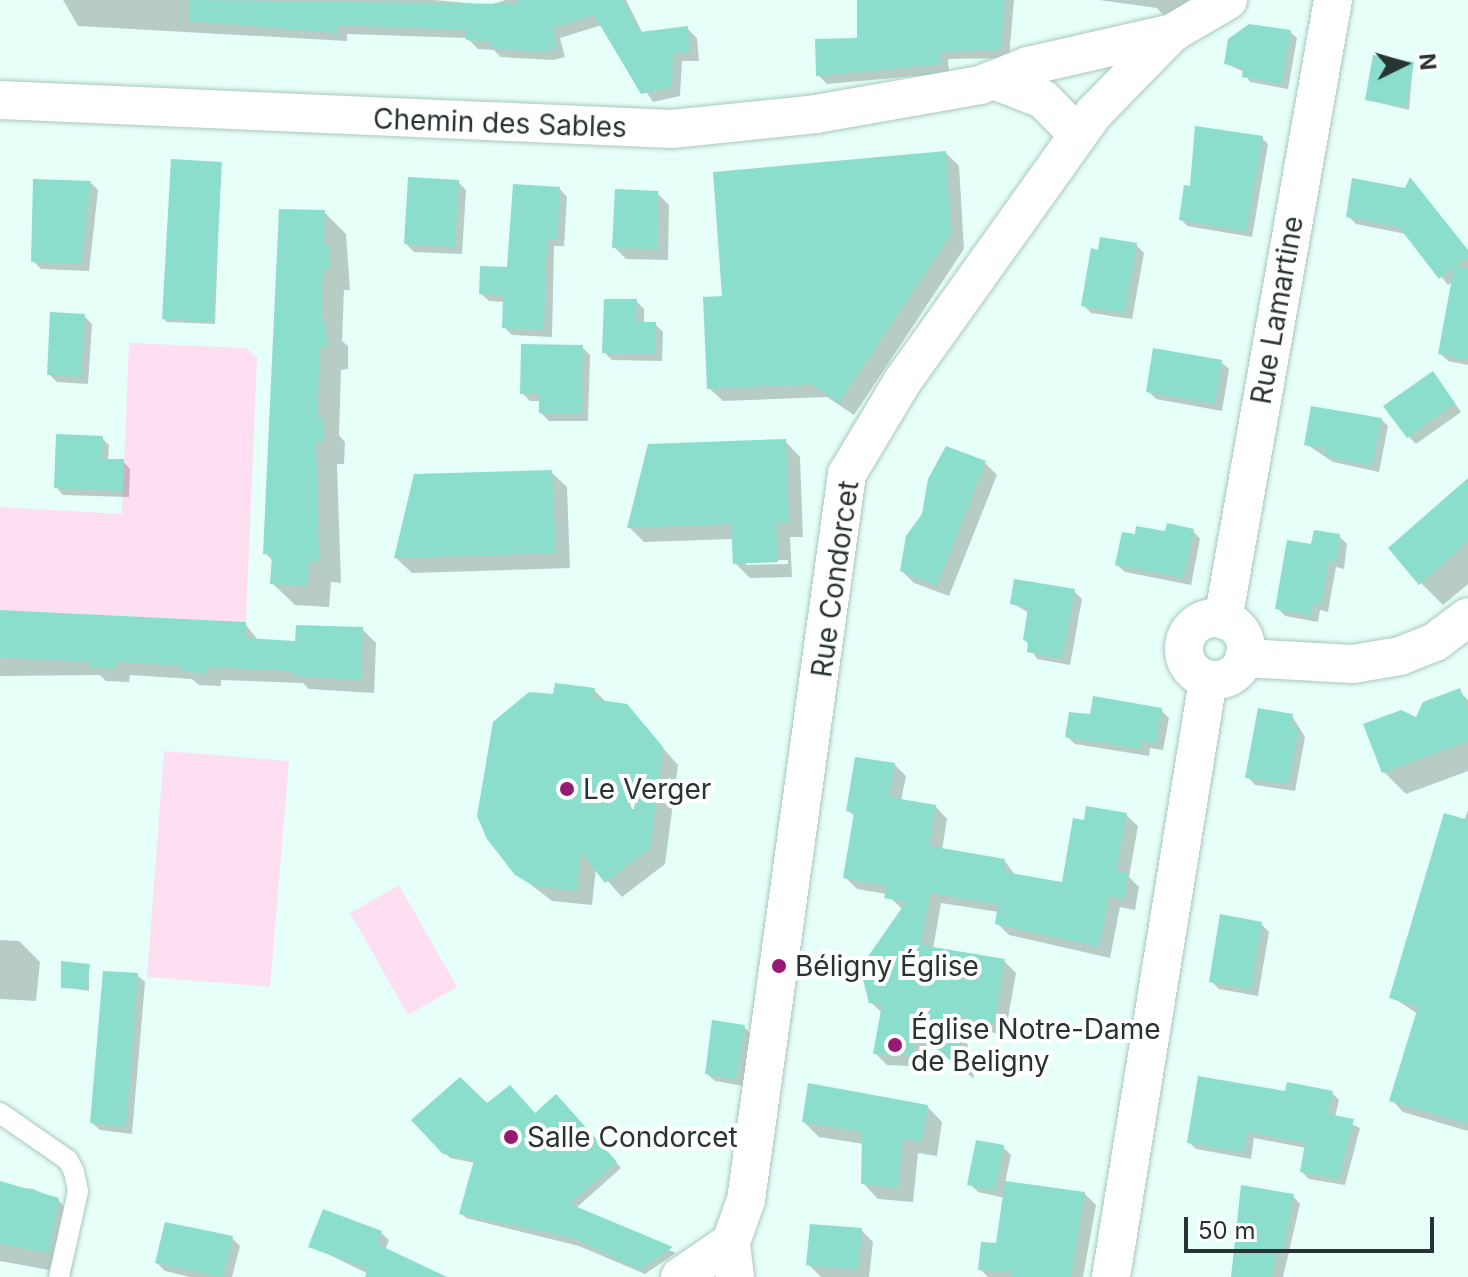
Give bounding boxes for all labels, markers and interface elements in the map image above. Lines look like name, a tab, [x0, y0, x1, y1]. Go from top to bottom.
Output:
north arrow	[1364, 24, 1444, 104]
text: N	[1414, 52, 1442, 71]
street label: Chemin des Sables	[373, 102, 627, 144]
street label: Rue Lamartine	[1244, 213, 1310, 407]
street label: Rue Condorcet	[805, 479, 865, 679]
place label: Le Verger	[583, 772, 711, 806]
marker: Le Verger	[558, 780, 576, 798]
place label: Béligny Église	[795, 949, 979, 983]
marker: Béligny Église	[770, 957, 788, 975]
place label: Église Notre-Dame de Beligny	[911, 1012, 1161, 1078]
marker: Église Notre-Dame de Beligny	[886, 1036, 904, 1054]
place label: Salle Condorcet	[527, 1120, 738, 1154]
marker: Salle Condorcet	[502, 1128, 520, 1146]
scale bar	[1188, 1201, 1438, 1251]
text: 50 m	[1198, 1216, 1256, 1245]

